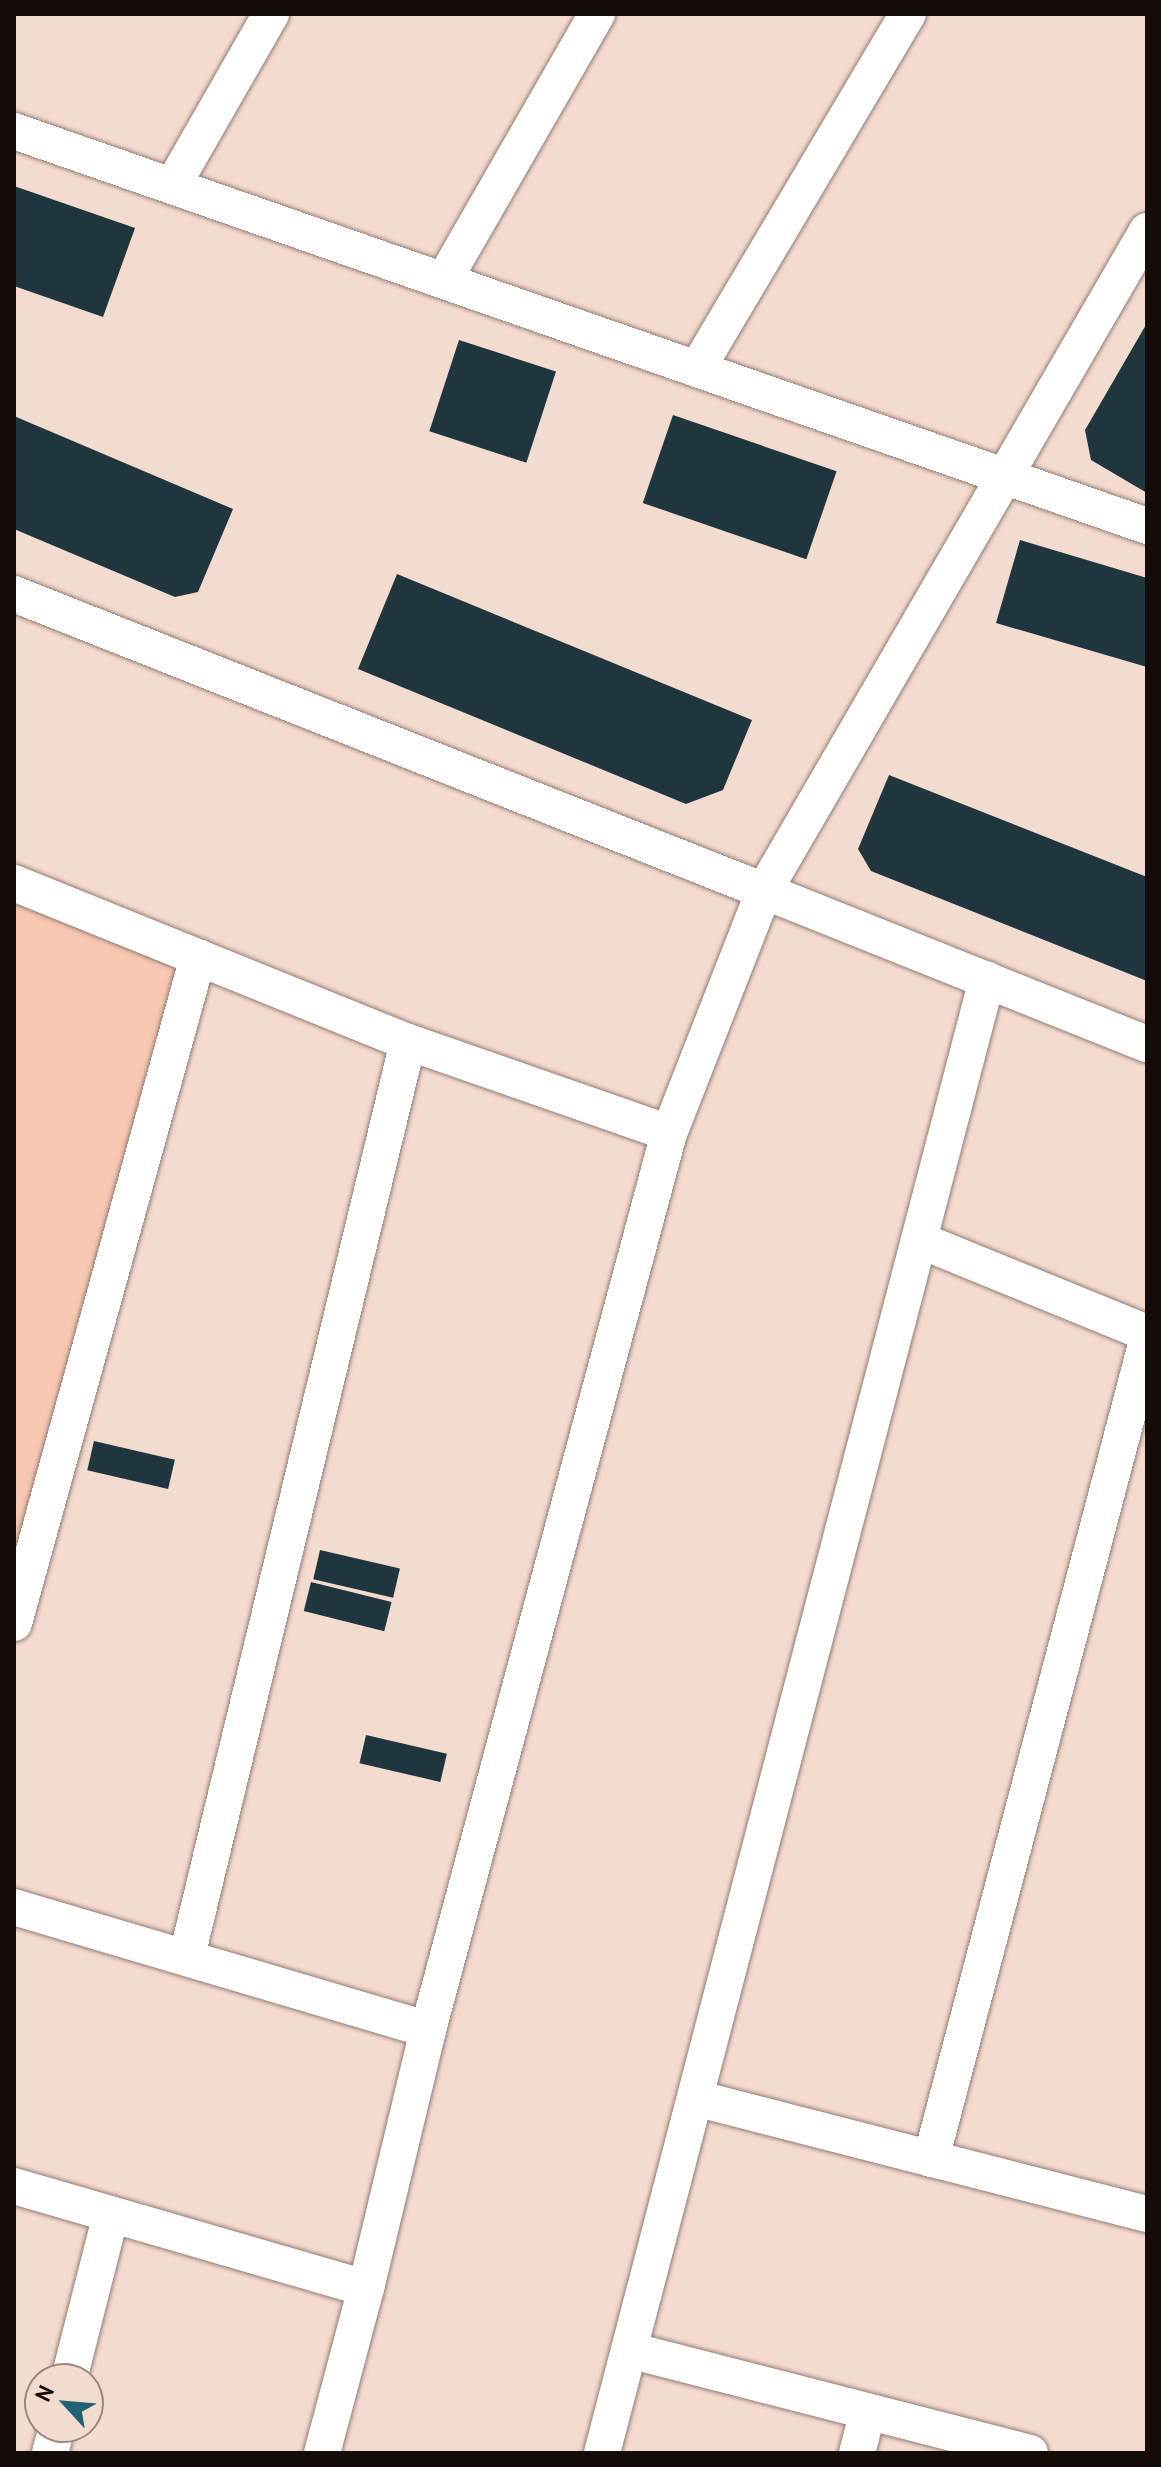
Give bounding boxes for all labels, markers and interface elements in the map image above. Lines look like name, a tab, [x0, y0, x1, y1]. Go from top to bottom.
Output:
north arrow	[24, 2363, 104, 2443]
text: N	[28, 2381, 60, 2406]

